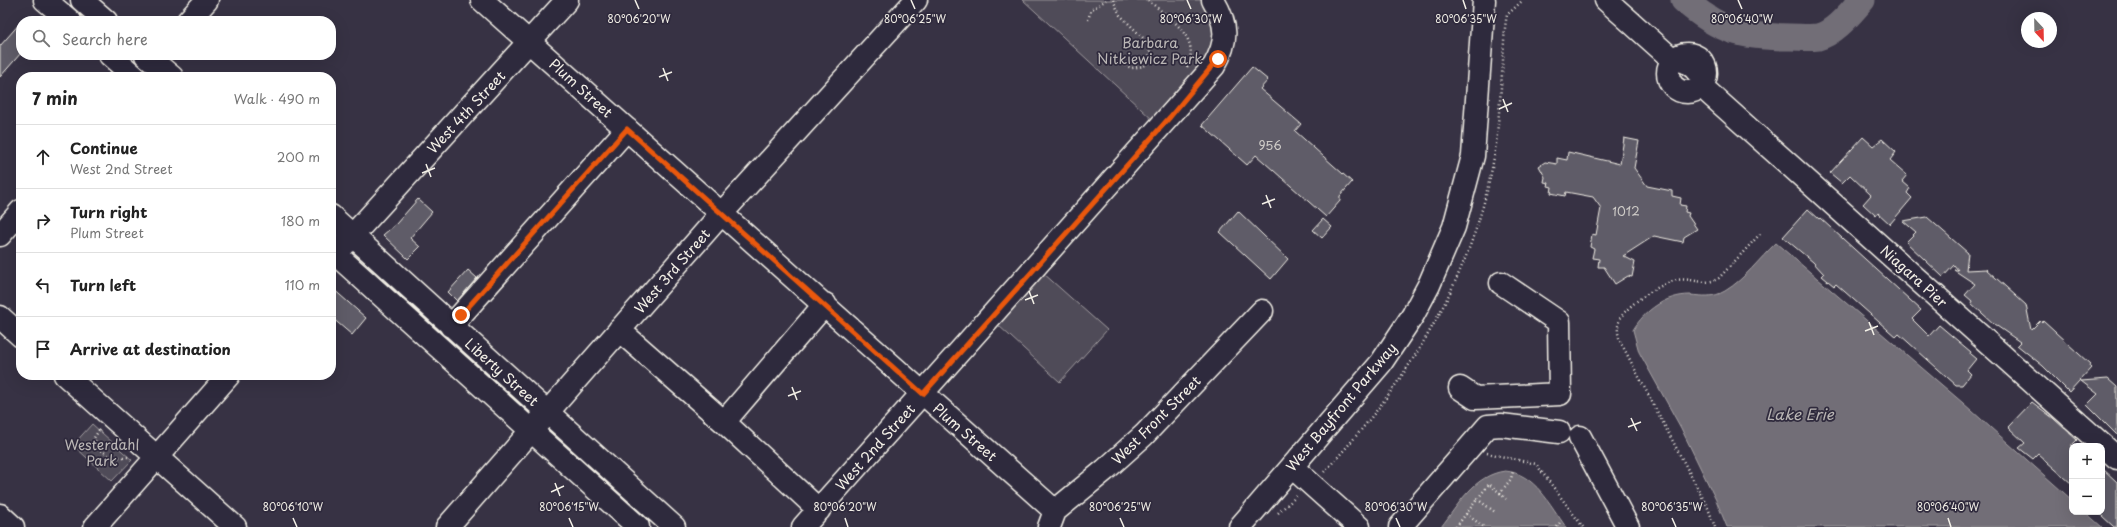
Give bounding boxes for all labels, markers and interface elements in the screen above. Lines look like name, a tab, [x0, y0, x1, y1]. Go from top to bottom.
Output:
text: 80°06'20"W	[608, 11, 671, 26]
text: 80°06'25"W	[884, 11, 947, 26]
text: 80°06'30"W	[1160, 11, 1223, 26]
text: 80°06'35"W	[1435, 11, 1497, 26]
text: 80°06'40"W	[1711, 11, 1774, 26]
north arrow	[2021, 12, 2057, 48]
search box	[16, 16, 336, 60]
icon: search	[30, 27, 52, 49]
text: Search here	[62, 27, 148, 50]
park label: Barbara Nitkiewicz Park	[1097, 32, 1203, 69]
route start	[1209, 50, 1227, 68]
street label: Plum Street	[544, 54, 618, 123]
street label: West 4th Street	[422, 66, 510, 158]
text: 7 min	[32, 85, 78, 111]
text: Walk · 490 m	[234, 89, 320, 108]
text: Continue	[70, 136, 138, 159]
house number: 956	[1258, 136, 1282, 154]
icon: ahead	[32, 146, 54, 168]
text: 200 m	[277, 147, 320, 166]
text: West 2nd Street	[70, 159, 173, 178]
text: Turn right	[70, 200, 147, 223]
house number: 1012	[1612, 202, 1640, 220]
icon: right	[32, 210, 54, 232]
text: 180 m	[281, 211, 320, 230]
text: Plum Street	[70, 223, 144, 242]
street label: West 3rd Street	[629, 224, 715, 318]
street label: Niagara Pier	[1876, 240, 1953, 312]
text: Turn left	[70, 273, 136, 296]
icon: left	[32, 274, 54, 296]
text: 110 m	[285, 275, 320, 294]
route end	[452, 306, 470, 324]
street label: Liberty Street	[461, 333, 544, 411]
text: Arrive at destination	[70, 337, 231, 360]
icon: arrive	[32, 338, 54, 360]
street label: West Bayfront Parkway	[1281, 338, 1401, 476]
street label: West Front Street	[1107, 370, 1206, 469]
street label: Plum Street	[928, 398, 1002, 466]
street label: West 2nd Street	[830, 399, 920, 495]
water label: Lake Erie	[1766, 402, 1835, 425]
park label: Westerdahl Park	[65, 434, 139, 471]
map controls	[2069, 443, 2105, 515]
button: +	[2069, 443, 2105, 479]
button: −	[2069, 479, 2105, 515]
text: 80°06'10"W	[263, 499, 324, 514]
text: 80°06'15"W	[539, 499, 599, 514]
text: 80°06'20"W	[814, 499, 877, 514]
text: 80°06'25"W	[1089, 499, 1152, 514]
text: 80°06'30"W	[1365, 499, 1428, 514]
text: 80°06'35"W	[1641, 499, 1703, 514]
text: 80°06'40"W	[1917, 499, 1980, 514]

